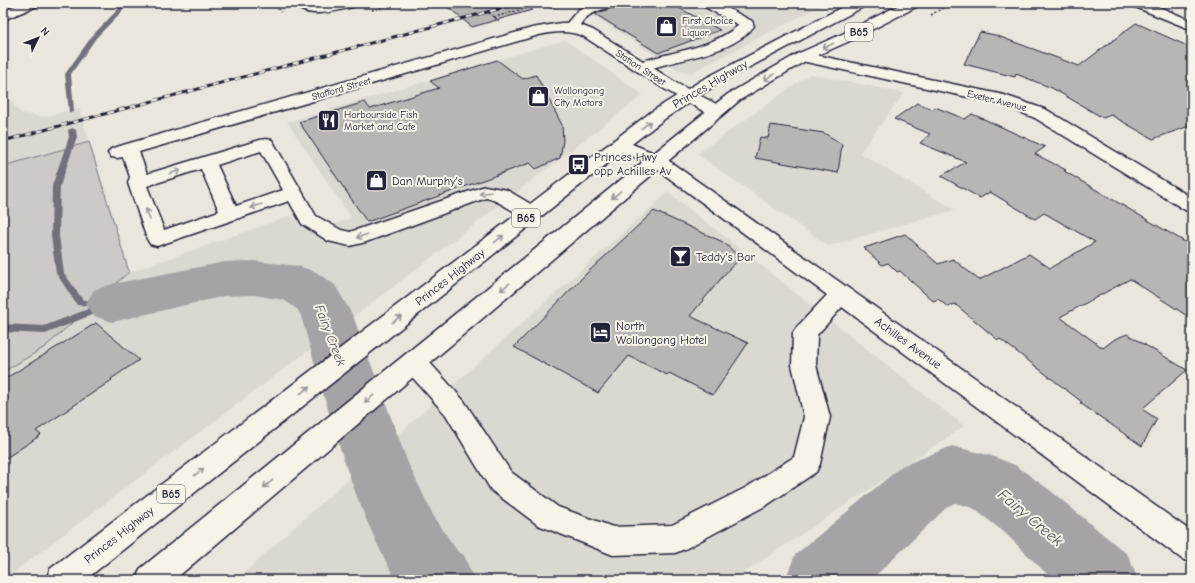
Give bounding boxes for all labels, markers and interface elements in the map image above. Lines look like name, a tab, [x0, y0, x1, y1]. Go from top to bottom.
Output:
shop icon: First Choice Liquor	[653, 13, 679, 39]
place label: First Choice Liquor	[682, 15, 733, 39]
north arrow	[18, 18, 58, 58]
road number: B65	[845, 23, 873, 41]
text: N	[38, 24, 52, 39]
one-way arrow	[823, 42, 835, 50]
street label: Station Street	[613, 47, 669, 89]
street label: Princes Highway	[670, 57, 751, 111]
one-way arrow	[763, 73, 775, 81]
street label: Stafford Street	[310, 74, 373, 103]
shop icon: Wollongong City Motors	[525, 83, 551, 109]
place label: Wollongong City Motors	[554, 85, 604, 109]
street label: Exeter Avenue	[966, 88, 1028, 114]
restaurant icon: Harbourside Fish Market and Cafe	[316, 107, 342, 133]
place label: Harbourside Fish Market and Cafe	[344, 109, 418, 133]
one-way arrow	[641, 120, 652, 129]
place label: Princes Hwy opp Achilles Av	[594, 150, 671, 178]
bus stop icon: Princes Hwy opp Achilles Av	[565, 151, 591, 177]
one-way arrow	[168, 168, 181, 175]
shop icon: Dan Murphy's	[363, 168, 389, 194]
place label: Dan Murphy's	[392, 174, 463, 188]
one-way arrow	[479, 189, 492, 197]
one-way arrow	[610, 190, 621, 199]
one-way arrow	[250, 202, 262, 210]
one-way arrow	[144, 209, 152, 221]
road number: B65	[512, 209, 540, 227]
one-way arrow	[356, 233, 369, 240]
one-way arrow	[494, 234, 505, 243]
bar icon: Teddy's Bar	[668, 244, 694, 270]
street label: Princes Highway	[412, 245, 488, 308]
place label: Teddy's Bar	[696, 250, 755, 264]
one-way arrow	[500, 282, 510, 291]
water label: Fairy Creek	[312, 302, 349, 369]
one-way arrow	[391, 314, 402, 323]
street label: Achilles Avenue	[872, 314, 944, 372]
place label: North Wollongong Hotel	[616, 319, 707, 347]
hotel icon: North Wollongong Hotel	[588, 320, 614, 346]
one-way arrow	[299, 386, 310, 395]
one-way arrow	[364, 395, 375, 404]
one-way arrow	[194, 468, 205, 477]
one-way arrow	[263, 479, 273, 488]
road number: B65	[157, 485, 185, 503]
water label: Fairy Creek	[994, 485, 1067, 550]
street label: Princes Highway	[81, 503, 157, 566]

